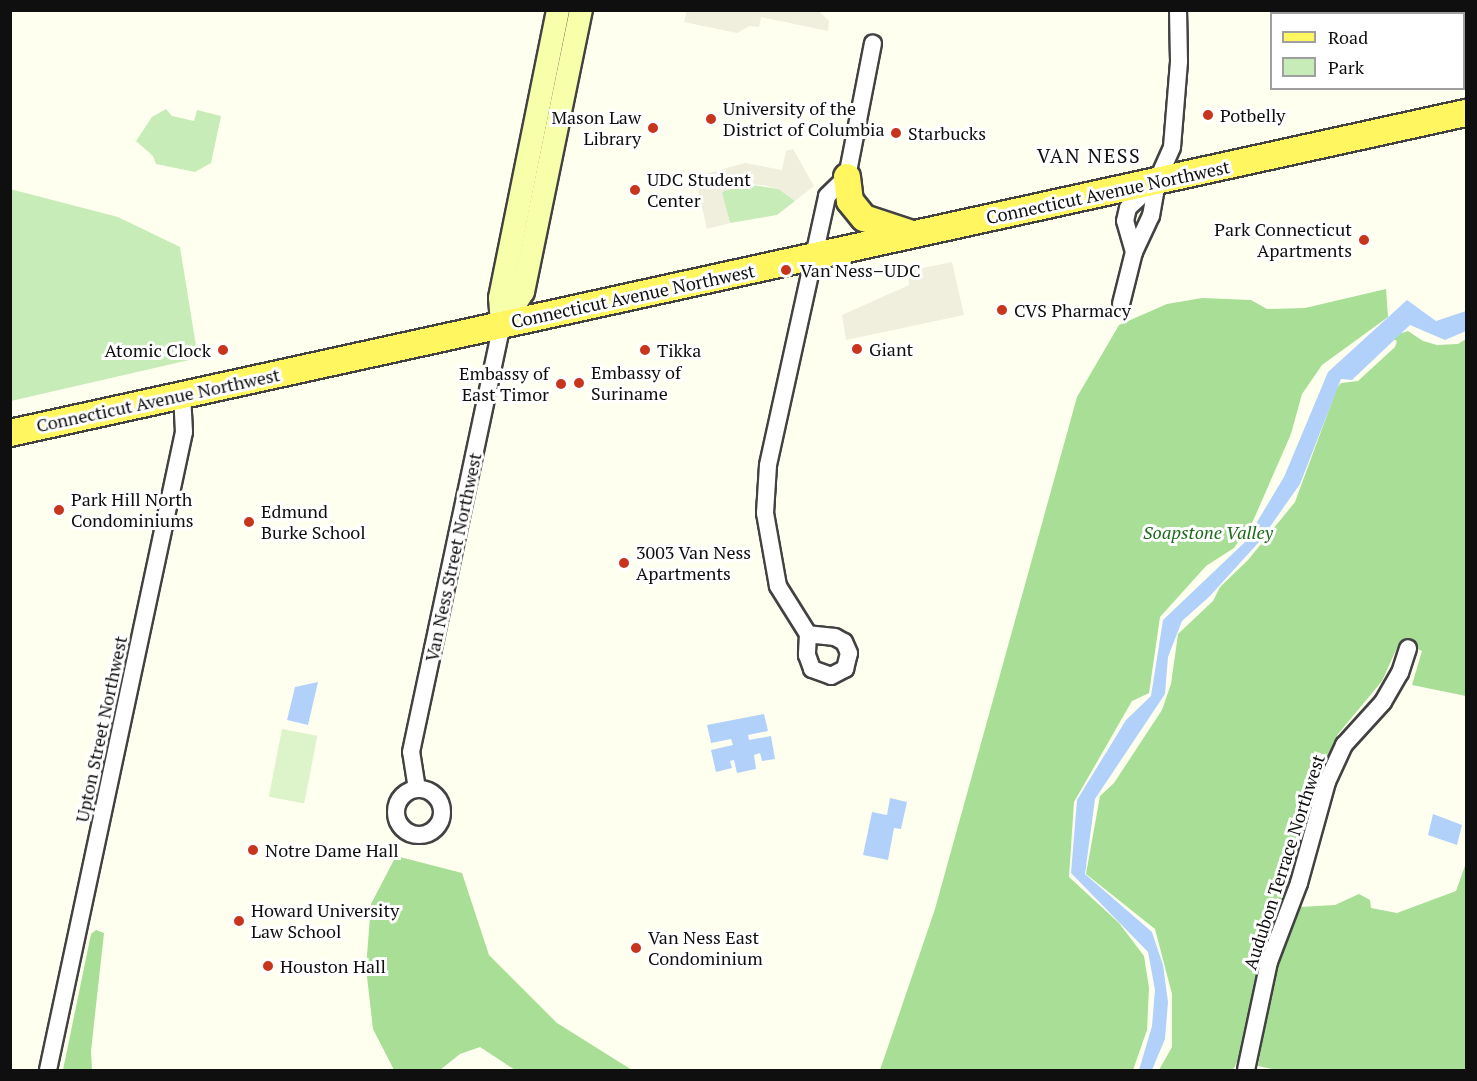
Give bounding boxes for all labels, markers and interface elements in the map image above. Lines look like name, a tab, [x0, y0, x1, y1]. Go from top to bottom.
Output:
legend	[1270, 12, 1465, 90]
text: Road	[1328, 25, 1368, 49]
text: Park	[1328, 55, 1364, 79]
place label: University of the District of Columbia	[723, 98, 885, 140]
place label: Potbelly	[1220, 104, 1285, 126]
place label: Mason Law Library	[551, 107, 641, 150]
marker: Potbelly	[1201, 108, 1215, 122]
marker: University of the District of Columbia	[704, 112, 718, 126]
marker: Mason Law Library	[646, 121, 660, 135]
place label: Starbucks	[908, 122, 986, 144]
marker: Starbucks	[889, 126, 903, 140]
district label: VAN NESS	[1037, 143, 1141, 167]
street label: Connecticut Avenue Northwest	[984, 156, 1232, 228]
place label: UDC Student Center	[647, 169, 751, 212]
marker: UDC Student Center	[628, 183, 642, 197]
place label: Park Connecticut Apartments	[1214, 219, 1352, 262]
marker: Park Connecticut Apartments	[1357, 233, 1371, 247]
place label: Van Ness–UDC	[800, 259, 921, 281]
street label: Connecticut Avenue Northwest	[509, 260, 757, 332]
marker: Van Ness–UDC	[777, 261, 795, 279]
place label: CVS Pharmacy	[1014, 299, 1131, 321]
marker: CVS Pharmacy	[995, 303, 1009, 317]
place label: Giant	[869, 338, 913, 360]
place label: Atomic Clock	[105, 339, 211, 361]
place label: Tikka	[657, 339, 701, 361]
marker: Giant	[850, 342, 864, 356]
marker: Atomic Clock	[216, 343, 230, 357]
marker: Tikka	[638, 343, 652, 357]
place label: Embassy of Suriname	[591, 362, 681, 404]
place label: Embassy of East Timor	[459, 363, 549, 406]
street label: Connecticut Avenue Northwest	[34, 364, 282, 436]
marker: Embassy of Suriname	[572, 376, 586, 390]
marker: Embassy of East Timor	[554, 377, 568, 391]
street label: Van Ness Street Northwest	[420, 450, 486, 664]
place label: Park Hill North Condominiums	[71, 489, 193, 532]
place label: Edmund Burke School	[261, 501, 366, 544]
marker: Park Hill North Condominiums	[52, 503, 66, 517]
marker: Edmund Burke School	[242, 515, 256, 529]
park label: Soapstone Valley	[1143, 521, 1273, 543]
place label: 3003 Van Ness Apartments	[636, 542, 752, 584]
marker: 3003 Van Ness Apartments	[617, 556, 631, 570]
street label: Upton Street Northwest	[71, 634, 131, 824]
street label: Audubon Terrace Northwest	[1239, 752, 1329, 972]
place label: Notre Dame Hall	[265, 839, 399, 861]
marker: Notre Dame Hall	[246, 843, 260, 857]
place label: Howard University Law School	[251, 900, 399, 942]
marker: Howard University Law School	[232, 914, 246, 928]
place label: Van Ness East Condominium	[648, 927, 763, 970]
marker: Van Ness East Condominium	[629, 941, 643, 955]
place label: Houston Hall	[280, 955, 386, 977]
marker: Houston Hall	[261, 959, 275, 973]

